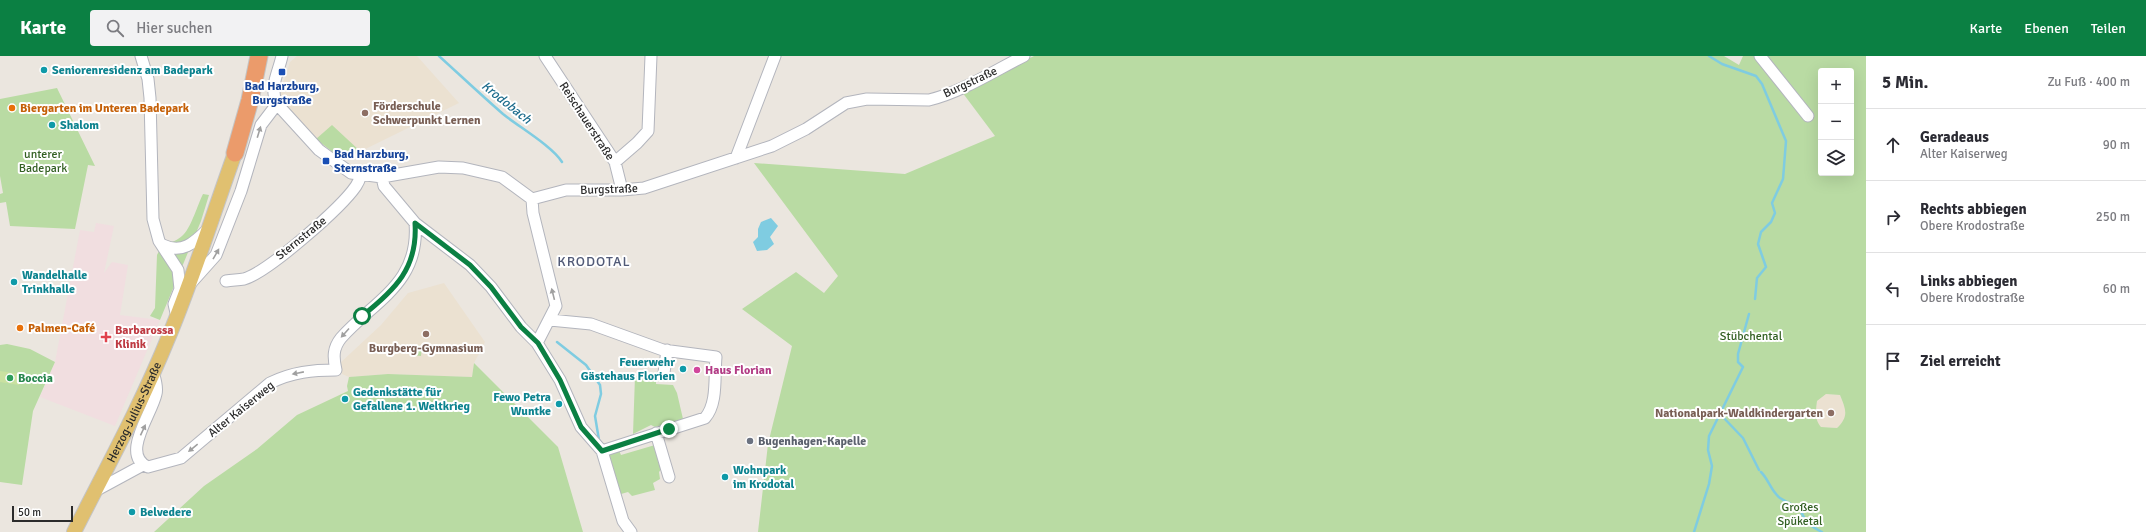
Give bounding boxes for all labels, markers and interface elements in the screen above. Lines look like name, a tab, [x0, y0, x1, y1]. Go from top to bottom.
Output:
search box	[90, 10, 370, 46]
text: Karte	[20, 16, 66, 40]
icon: search	[104, 17, 126, 39]
text: Hier suchen	[136, 19, 212, 37]
text: Karte	[1970, 20, 2002, 37]
text: Ebenen	[2024, 20, 2069, 37]
text: Teilen	[2091, 20, 2126, 37]
place label: Seniorenresidenz am Badepark	[52, 63, 213, 78]
street label: Burgstraße	[941, 63, 1000, 101]
marker: Seniorenresidenz am Badepark	[39, 65, 49, 75]
marker: Bad Harzburg, Burgstraße	[277, 67, 287, 77]
map controls	[1818, 68, 1854, 176]
button: +	[1818, 68, 1854, 104]
text: 5 Min.	[1882, 72, 1928, 93]
text: Zu Fuß · 400 m	[2047, 74, 2130, 90]
water label: Krodobach	[478, 78, 535, 128]
place label: Bad Harzburg, Burgstraße	[245, 79, 319, 108]
street label: Reischauerstraße	[556, 79, 617, 163]
place label: Förderschule Schwerpunkt Lernen	[373, 99, 481, 128]
place label: Biergarten im Unteren Badepark	[20, 101, 190, 116]
marker: Biergarten im Unteren Badepark	[7, 103, 17, 113]
button: −	[1818, 104, 1854, 140]
marker: Förderschule Schwerpunkt Lernen	[360, 108, 370, 118]
place label: Shalom	[60, 118, 99, 133]
marker: Shalom	[47, 120, 57, 130]
one-way arrow	[256, 125, 262, 137]
text: Geradeaus	[1920, 128, 1989, 146]
icon: ahead	[1882, 134, 1904, 156]
text: 90 m	[2103, 137, 2130, 153]
button: layers	[1818, 140, 1854, 176]
text: Alter Kaiserweg	[1920, 146, 2008, 162]
park label: unterer Badepark	[19, 147, 67, 176]
place label: Bad Harzburg, Sternstraße	[334, 147, 409, 176]
marker: Bad Harzburg, Sternstraße	[321, 156, 331, 166]
street label: Burgstraße	[580, 181, 638, 198]
text: Rechts abbiegen	[1920, 200, 2027, 218]
icon: right	[1882, 206, 1904, 228]
text: 250 m	[2096, 209, 2130, 225]
street label: Sternstraße	[273, 213, 330, 263]
text: Obere Krodostraße	[1920, 218, 2025, 234]
one-way arrow	[212, 248, 219, 260]
district label: KRODOTAL	[557, 253, 631, 270]
place label: Wandelhalle Trinkhalle	[22, 268, 87, 297]
text: Links abbiegen	[1920, 272, 2017, 290]
marker: Wandelhalle Trinkhalle	[9, 277, 19, 287]
icon: left	[1882, 278, 1904, 300]
text: 60 m	[2103, 281, 2130, 297]
one-way arrow	[550, 288, 556, 300]
text: Obere Krodostraße	[1920, 290, 2025, 306]
route start	[353, 307, 371, 325]
place label: Palmen-Café	[28, 321, 95, 336]
marker: Palmen-Café	[15, 323, 25, 333]
place label: Barbarossa Klinik	[115, 323, 174, 352]
one-way arrow	[340, 328, 350, 338]
marker: Burgberg-Gymnasium	[421, 329, 431, 339]
park label: Stübchental	[1720, 329, 1783, 344]
marker: Barbarossa Klinik	[100, 331, 112, 343]
place label: Burgberg-Gymnasium	[369, 341, 483, 356]
icon: arrive	[1882, 350, 1904, 372]
text: Ziel erreicht	[1920, 352, 2001, 370]
place label: Feuerwehr Gästehaus Florien	[581, 355, 675, 384]
street label: Herzog-Julius-Straße	[104, 360, 165, 465]
place label: Haus Florian	[705, 363, 772, 378]
marker: Feuerwehr Gästehaus Florien	[678, 364, 688, 374]
marker: Haus Florian	[692, 365, 702, 375]
place label: Boccia	[18, 371, 53, 386]
one-way arrow	[292, 371, 304, 377]
marker: Boccia	[5, 373, 15, 383]
street label: Alter Kaiserweg	[205, 378, 278, 441]
place label: Gedenkstätte für Gefallene 1. Weltkrieg	[353, 385, 471, 414]
place label: Fewo Petra Wuntke	[493, 390, 551, 419]
marker: Gedenkstätte für Gefallene 1. Weltkrieg	[340, 394, 350, 404]
marker: Fewo Petra Wuntke	[554, 399, 564, 409]
place label: Nationalpark-Waldkindergarten	[1655, 406, 1823, 421]
marker: Nationalpark-Waldkindergarten	[1826, 408, 1836, 418]
route end	[660, 420, 678, 438]
one-way arrow	[140, 424, 146, 435]
place label: Bugenhagen-Kapelle	[758, 434, 866, 449]
marker: Bugenhagen-Kapelle	[745, 436, 755, 446]
one-way arrow	[188, 443, 199, 452]
place label: Wohnpark im Krodotal	[733, 463, 795, 492]
marker: Wohnpark im Krodotal	[720, 472, 730, 482]
park label: Großes Spüketal	[1777, 500, 1823, 529]
scale bar	[12, 504, 73, 523]
place label: Belvedere	[140, 505, 192, 520]
text: 50 m	[18, 506, 41, 519]
marker: Belvedere	[127, 507, 137, 517]

